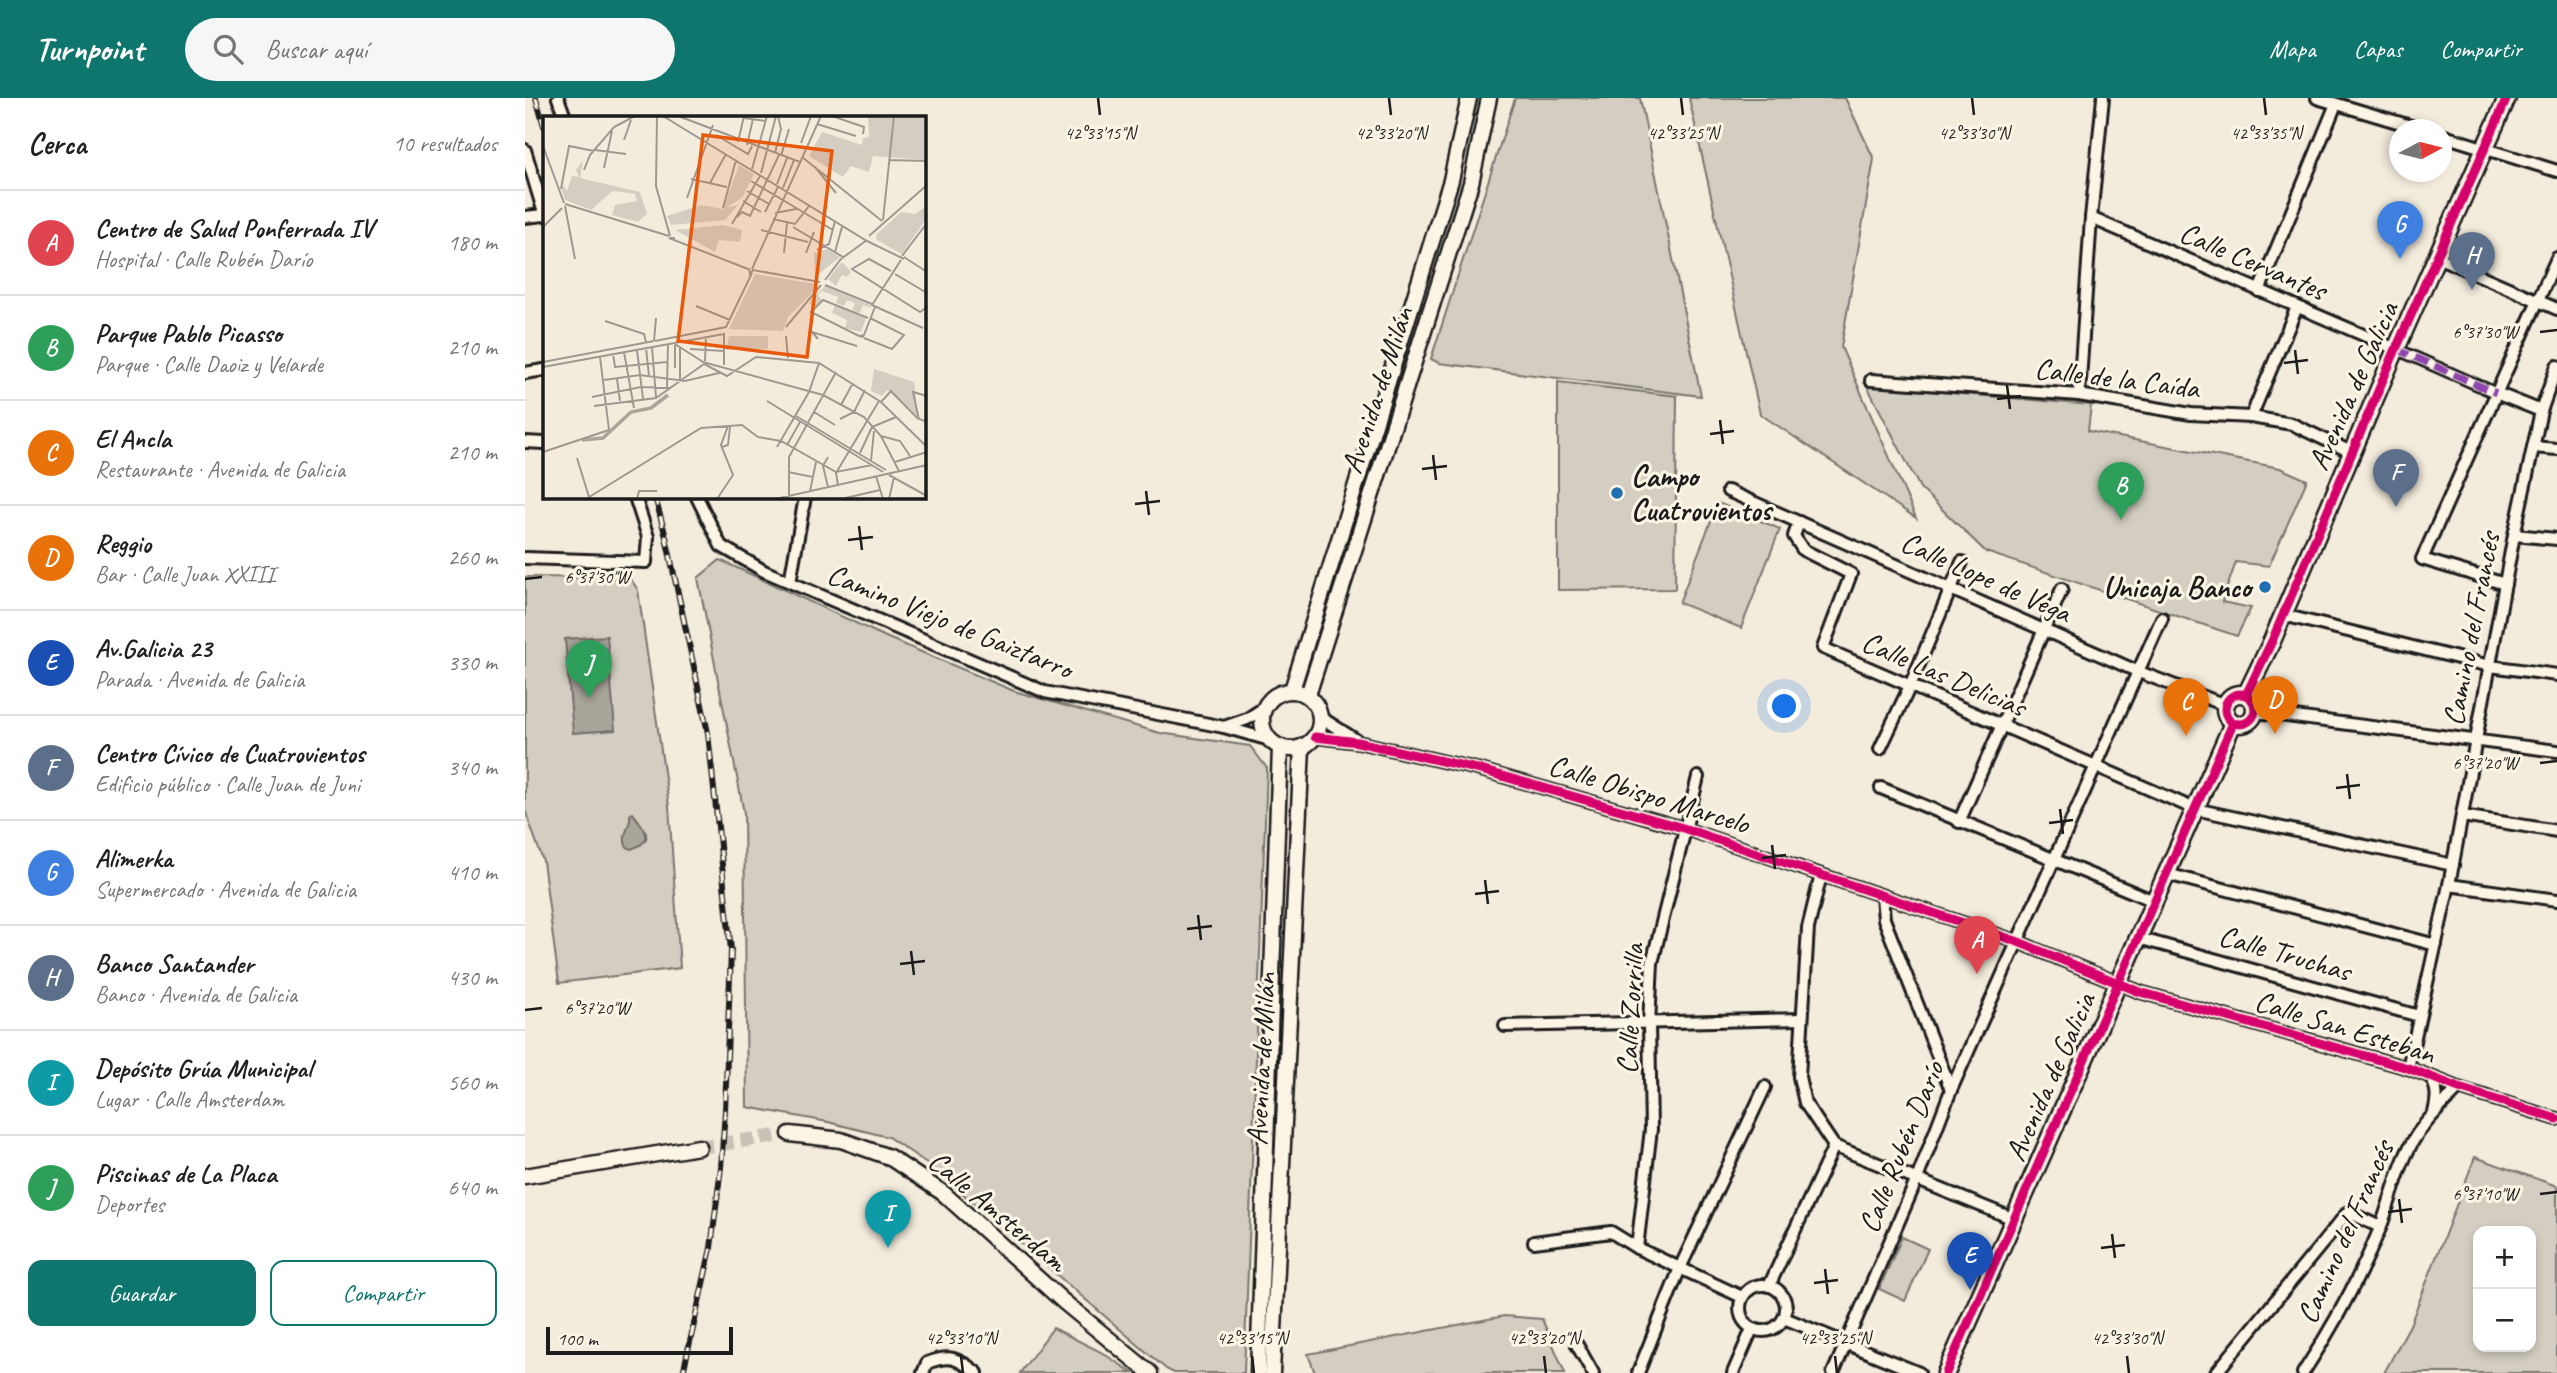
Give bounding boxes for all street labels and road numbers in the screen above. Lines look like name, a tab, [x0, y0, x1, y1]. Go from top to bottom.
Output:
street label: Calle Cervantes	[2174, 213, 2335, 310]
street label: Avenida de Galicia	[2299, 294, 2408, 476]
street label: Avenida de Milán	[1332, 301, 1422, 478]
street label: Calle de la Caída	[2033, 349, 2203, 407]
street label: Calle Lope de Vega	[1895, 523, 2079, 632]
street label: Camino del Francés	[2434, 527, 2509, 729]
street label: Camino Viejo de Gaiztarro	[822, 555, 1081, 689]
street label: Calle Las Delicias	[1856, 622, 2034, 727]
street label: Calle Obispo Marcelo	[1544, 745, 1755, 843]
street label: Calle Truchas	[2215, 916, 2358, 991]
street label: Calle Zorrilla	[1608, 941, 1652, 1075]
street label: Avenida de Milán	[1238, 970, 1285, 1146]
street label: Calle San Esteban	[2250, 982, 2441, 1073]
street label: Avenida de Galicia	[1996, 985, 2105, 1167]
street label: Calle Rubén Darío	[1849, 1054, 1953, 1238]
street label: Camino del Francés	[2288, 1132, 2403, 1329]
street label: Calle Amsterdam	[921, 1142, 1077, 1281]

